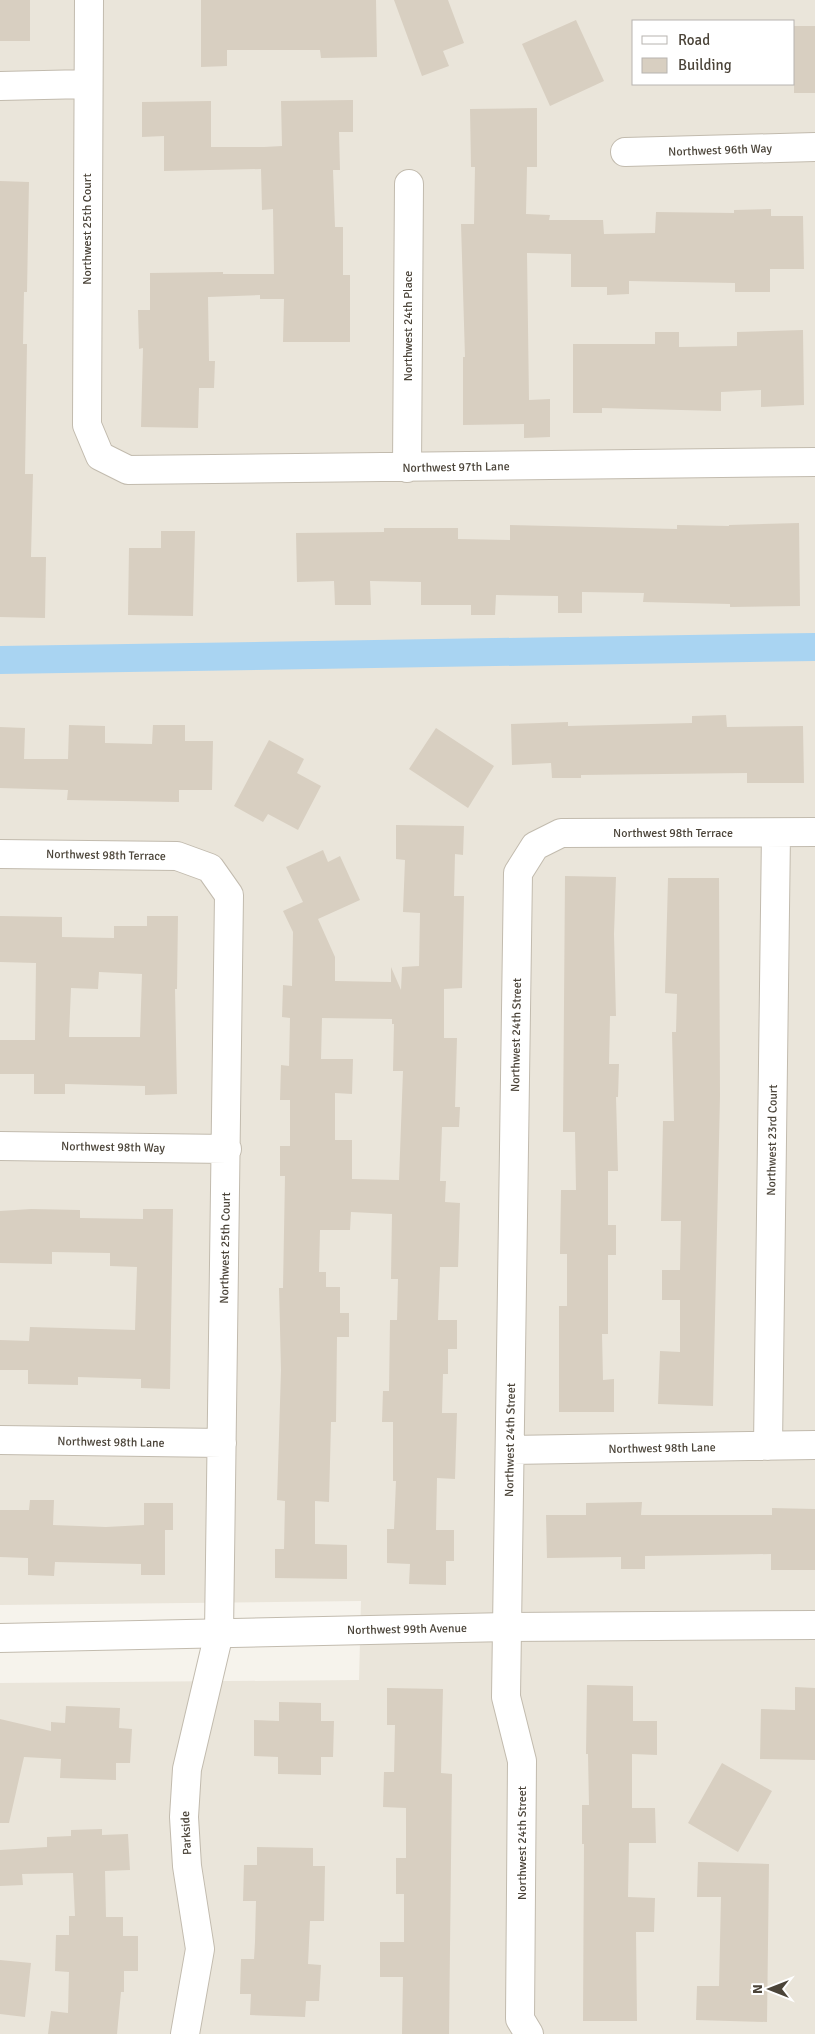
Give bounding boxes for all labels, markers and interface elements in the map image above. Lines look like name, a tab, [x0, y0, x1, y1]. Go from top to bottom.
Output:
legend	[632, 20, 795, 85]
text: Road	[678, 31, 710, 49]
text: Building	[678, 56, 732, 74]
street label: Northwest 96th Way	[668, 141, 773, 160]
street label: Northwest 25th Court	[80, 173, 95, 285]
street label: Northwest 24th Place	[401, 271, 416, 381]
street label: Northwest 97th Lane	[402, 459, 510, 476]
street label: Northwest 98th Terrace	[613, 826, 733, 841]
street label: Northwest 98th Terrace	[46, 847, 166, 864]
street label: Northwest 24th Street	[508, 978, 525, 1092]
street label: Northwest 23rd Court	[764, 1084, 781, 1196]
street label: Northwest 98th Way	[61, 1139, 165, 1156]
street label: Northwest 25th Court	[217, 1192, 234, 1304]
street label: Northwest 24th Street	[502, 1383, 519, 1497]
street label: Northwest 98th Lane	[57, 1434, 165, 1451]
street label: Northwest 98th Lane	[608, 1440, 716, 1457]
street label: Northwest 99th Avenue	[347, 1621, 467, 1638]
street label: Northwest 24th Street	[515, 1786, 530, 1900]
street label: Parkside	[178, 1811, 195, 1855]
north arrow	[745, 1964, 795, 2014]
text: N	[749, 1984, 766, 1994]

